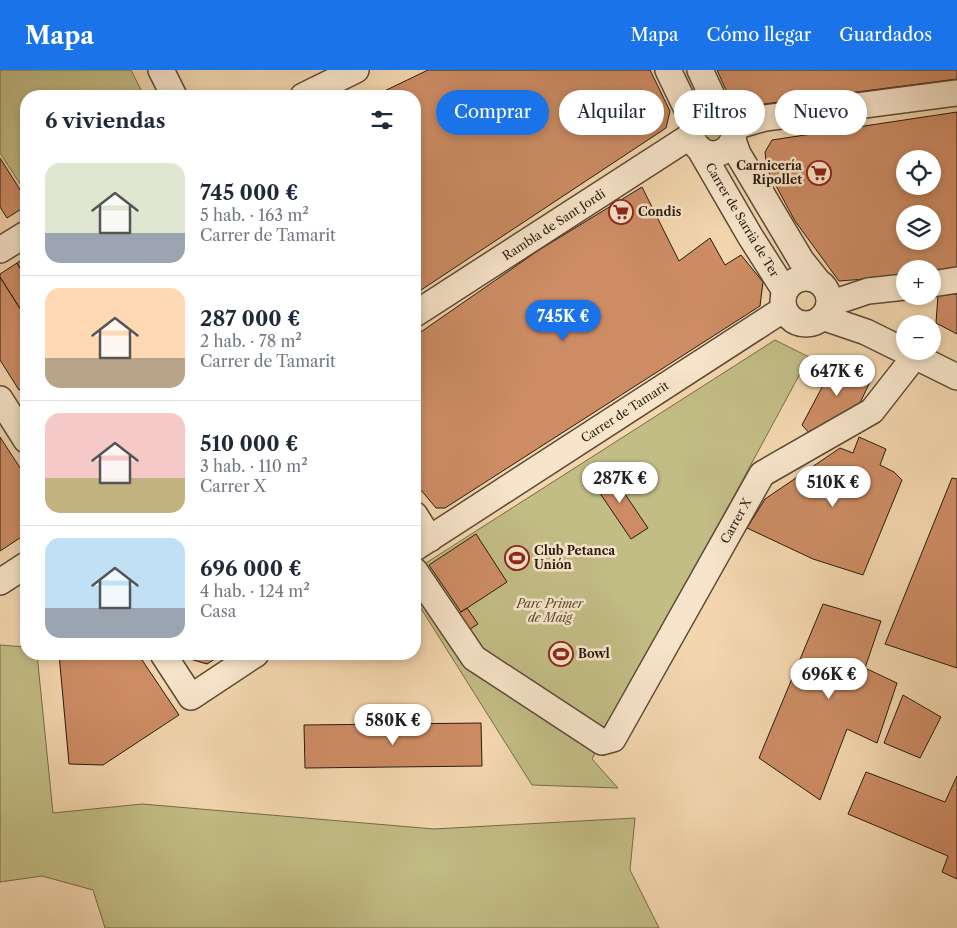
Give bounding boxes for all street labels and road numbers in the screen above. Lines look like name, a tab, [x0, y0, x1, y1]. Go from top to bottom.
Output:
street label: Carrer de Sarrià de Ter	[702, 160, 782, 280]
street label: Rambla de Sant Jordi	[500, 186, 608, 263]
street label: Carrer de Tamarit	[578, 377, 672, 446]
street label: Carrer X	[717, 495, 754, 546]

